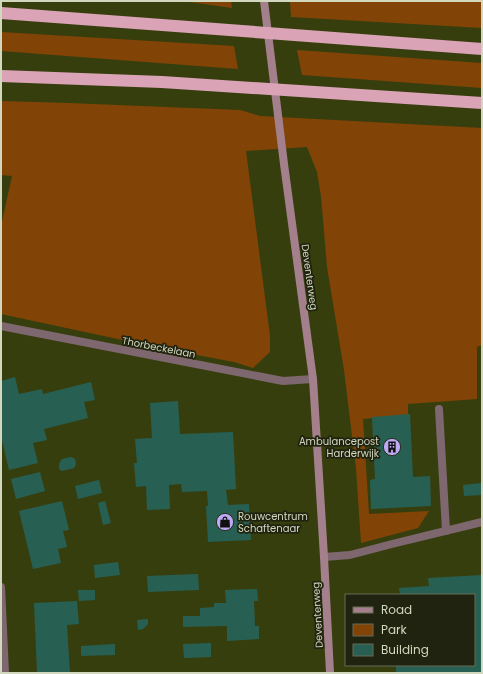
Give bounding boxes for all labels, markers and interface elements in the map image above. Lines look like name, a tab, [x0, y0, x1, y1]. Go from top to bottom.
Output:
street label: Deventerweg	[297, 243, 322, 311]
street label: Thorbeckelaan	[121, 333, 197, 362]
place label: Ambulancepost Harderwijk	[299, 434, 380, 461]
building icon: Ambulancepost Harderwijk	[382, 437, 402, 457]
place label: Rouwcentrum Schaftenaar	[238, 509, 308, 536]
shop icon: Rouwcentrum Schaftenaar	[215, 512, 235, 532]
street label: Deventerweg	[308, 582, 327, 648]
legend	[345, 594, 475, 666]
text: Road	[381, 601, 412, 618]
text: Park	[381, 621, 408, 638]
text: Building	[381, 641, 429, 658]

